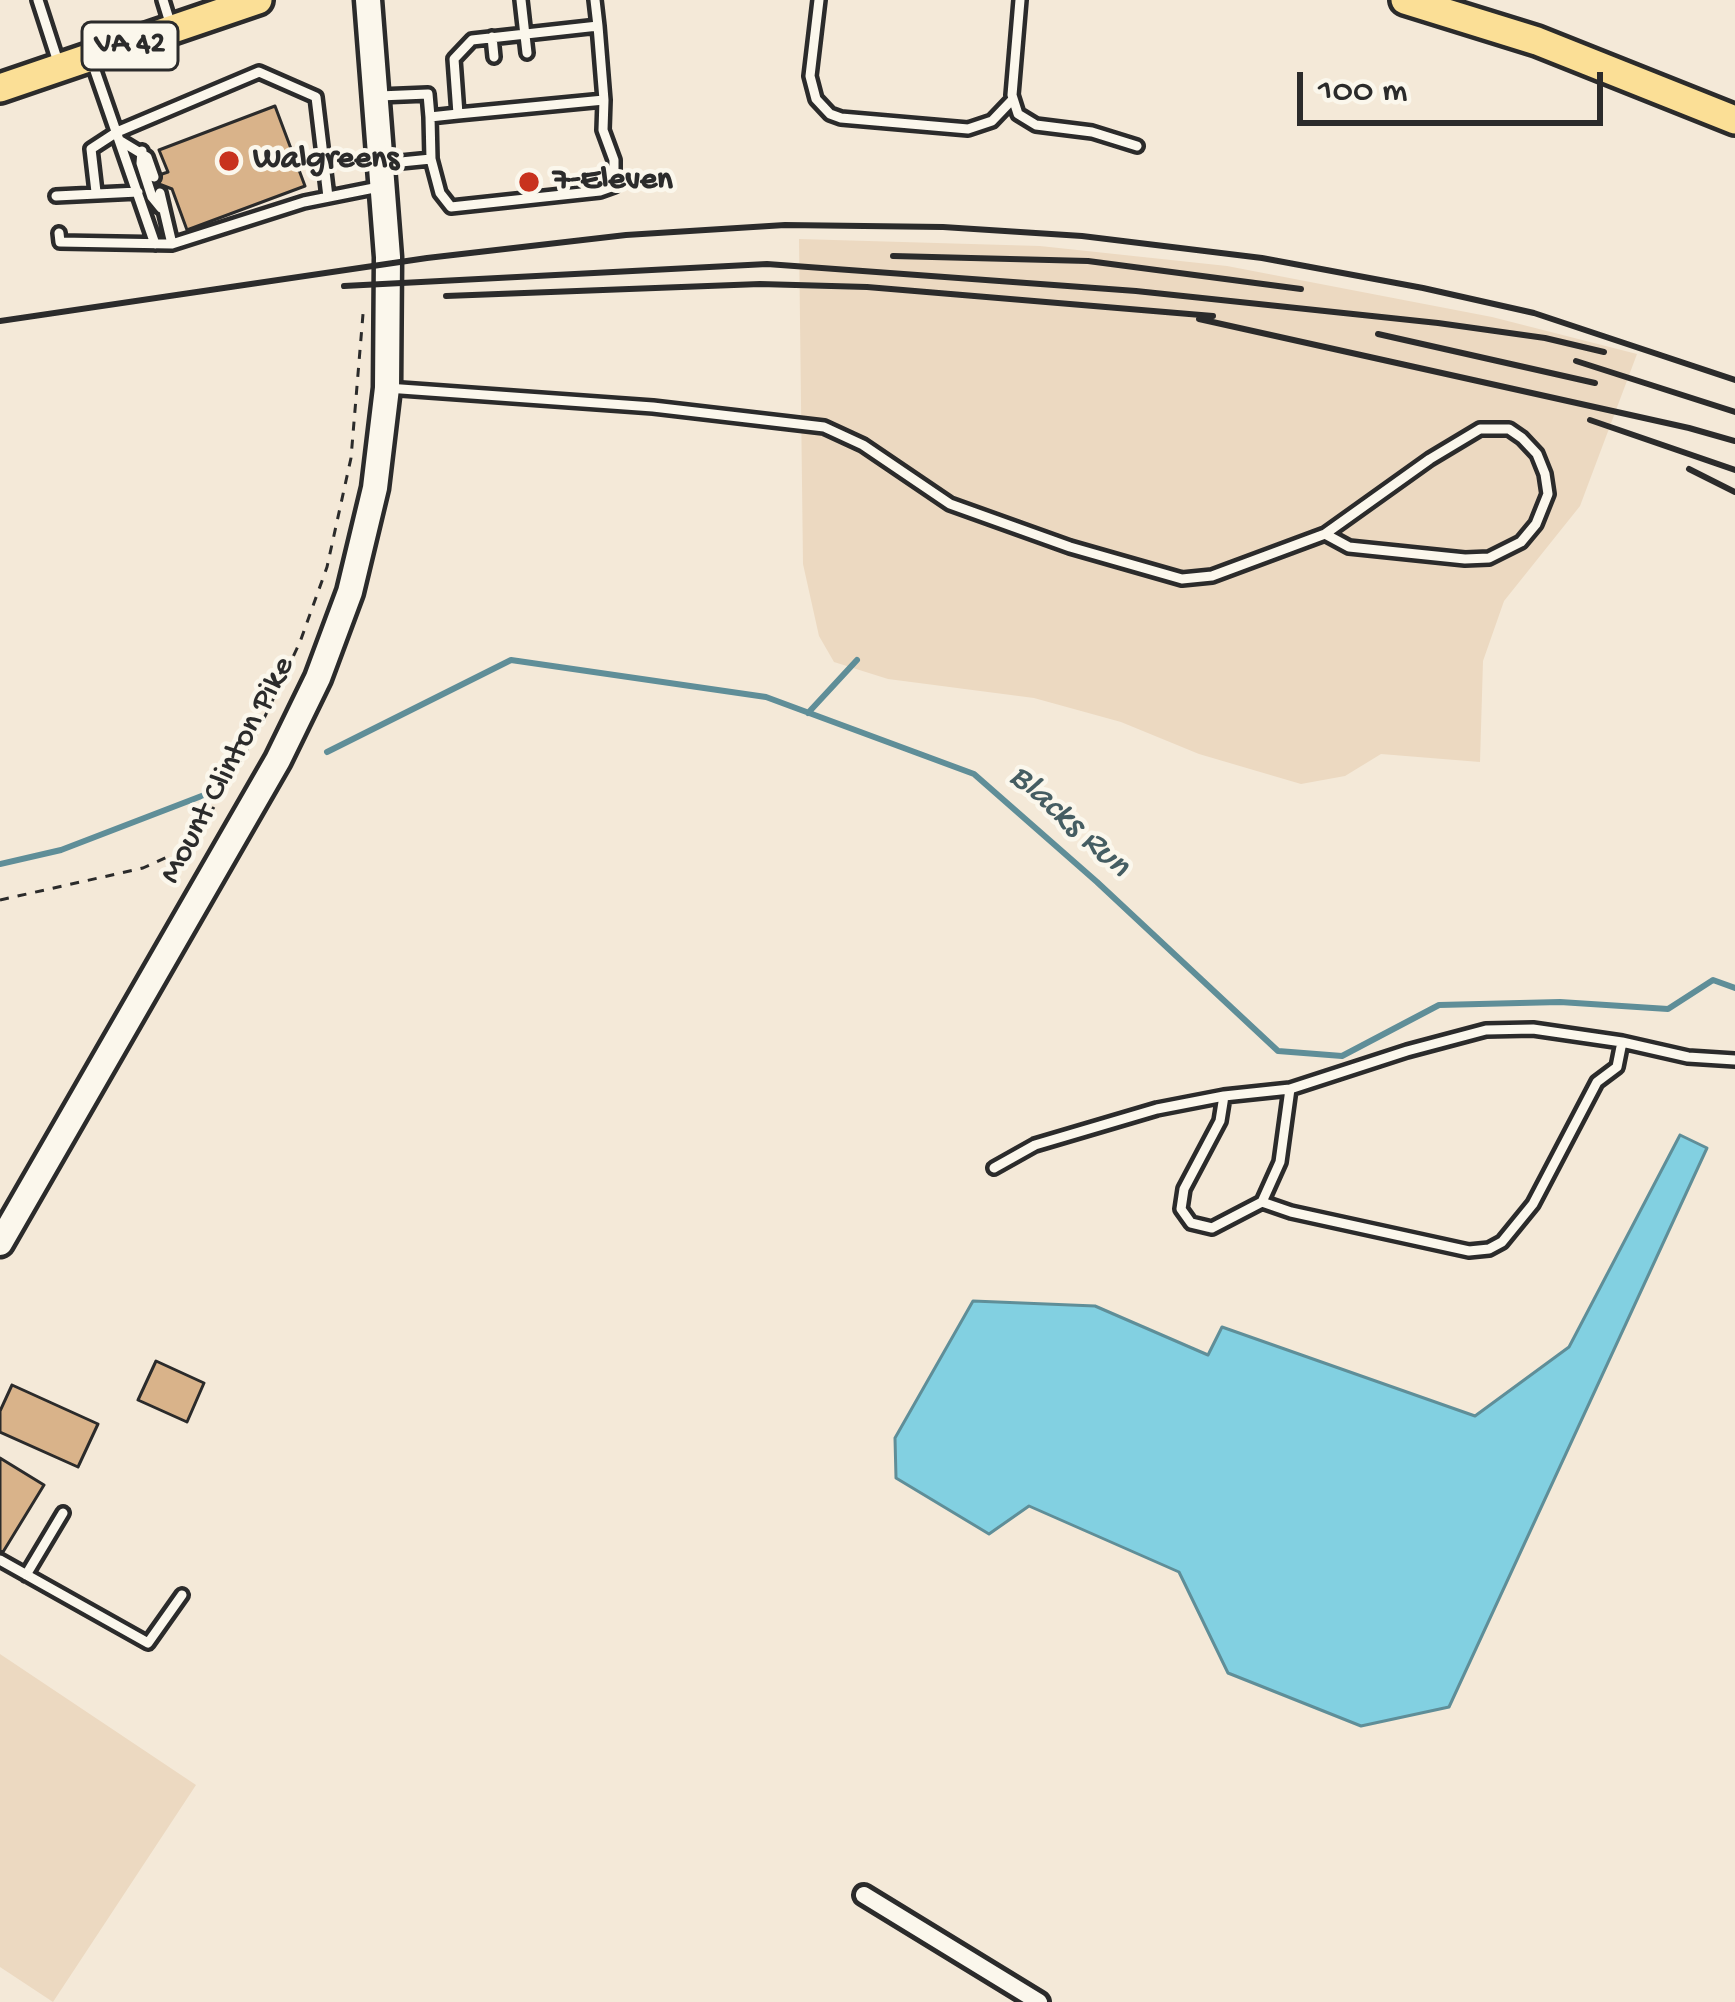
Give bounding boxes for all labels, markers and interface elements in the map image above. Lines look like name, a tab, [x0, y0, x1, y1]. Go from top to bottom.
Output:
road number: VA 42	[82, 22, 178, 70]
scale bar	[1303, 48, 1609, 122]
text: 100 m	[1318, 71, 1408, 114]
place label: Walgreens	[253, 141, 399, 181]
marker: Walgreens	[216, 148, 242, 174]
place label: 7-Eleven	[553, 162, 673, 202]
marker: 7-Eleven	[516, 169, 542, 195]
street label: Mount Clinton Pike	[152, 651, 306, 891]
water label: Blacks Run	[998, 757, 1138, 889]

